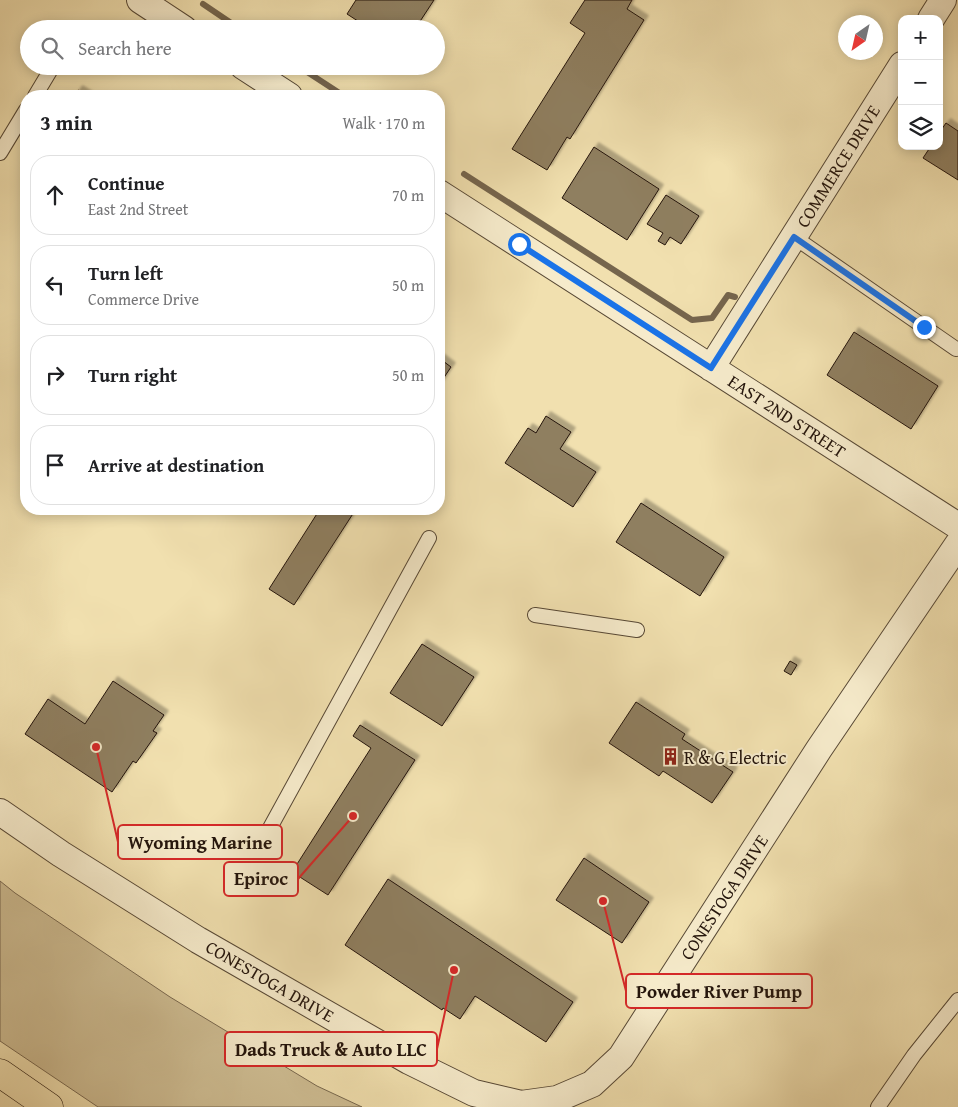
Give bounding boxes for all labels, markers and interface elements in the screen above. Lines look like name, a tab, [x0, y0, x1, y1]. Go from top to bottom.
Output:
north arrow	[838, 15, 883, 60]
map controls	[898, 15, 943, 150]
button: +	[898, 15, 943, 60]
search box	[20, 20, 445, 75]
icon: search	[38, 34, 66, 62]
text: Search here	[78, 34, 172, 62]
button: −	[898, 60, 943, 105]
street label: COMMERCE DRIVE	[789, 99, 887, 233]
button: layers	[898, 105, 943, 150]
text: 3 min	[40, 107, 92, 138]
text: Walk · 170 m	[342, 111, 425, 135]
text: Continue	[88, 169, 165, 197]
icon: ahead	[41, 181, 69, 209]
text: 70 m	[392, 183, 424, 207]
text: East 2nd Street	[88, 197, 188, 221]
route start	[508, 233, 531, 256]
text: Turn left	[88, 259, 163, 287]
icon: left	[41, 271, 69, 299]
text: 50 m	[392, 273, 424, 297]
text: Commerce Drive	[88, 287, 199, 311]
route end	[913, 316, 936, 339]
icon: right	[41, 361, 69, 389]
text: Turn right	[88, 361, 177, 389]
text: 50 m	[392, 363, 424, 387]
street label: EAST 2ND STREET	[723, 368, 851, 464]
icon: arrive	[41, 451, 69, 479]
text: Arrive at destination	[88, 451, 264, 479]
place label: R & G Electric	[684, 744, 786, 771]
building icon: R & G Electric	[660, 747, 680, 767]
callout: Wyoming Marine	[118, 825, 282, 859]
text: Wyoming Marine	[128, 828, 272, 856]
street label: CONESTOGA DRIVE	[673, 829, 775, 965]
callout: Epiroc	[224, 862, 298, 896]
text: Epiroc	[234, 864, 288, 892]
street label: CONESTOGA DRIVE	[201, 933, 339, 1029]
callout: Powder River Pump	[626, 974, 812, 1008]
text: Powder River Pump	[636, 977, 802, 1005]
callout: Dads Truck & Auto LLC	[225, 1032, 437, 1066]
text: Dads Truck & Auto LLC	[235, 1035, 427, 1063]

